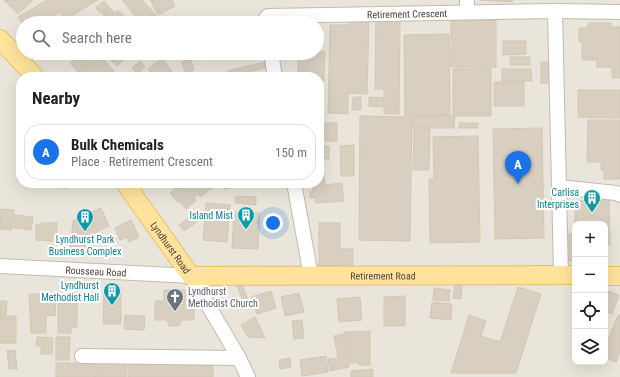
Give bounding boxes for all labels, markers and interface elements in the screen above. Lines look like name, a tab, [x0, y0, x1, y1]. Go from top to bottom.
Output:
street label: Retirement Crescent	[367, 8, 447, 20]
search box	[16, 16, 324, 60]
icon: search	[30, 27, 52, 49]
text: Search here	[62, 29, 132, 47]
text: Nearby	[32, 88, 80, 108]
text: Bulk Chemicals	[71, 136, 164, 154]
text: A	[42, 145, 50, 160]
text: 150 m	[275, 145, 307, 160]
pin: A	[505, 151, 531, 184]
text: Place · Retirement Crescent	[71, 154, 213, 169]
place label: Carlisa Interprises	[537, 187, 579, 210]
building icon: Carlisa Interprises	[582, 188, 602, 213]
building icon: Island Mist	[236, 205, 256, 230]
building icon: Lyndhurst Park Business Complex	[75, 207, 95, 232]
place label: Island Mist	[189, 210, 233, 221]
your location	[263, 213, 283, 233]
street label: Lyndhurst Road	[148, 220, 192, 276]
map controls	[572, 221, 608, 365]
button: +	[572, 221, 608, 257]
place label: Lyndhurst Park Business Complex	[49, 234, 122, 257]
button: −	[572, 257, 608, 293]
street label: Rousseau Road	[65, 264, 127, 279]
street label: Retirement Road	[350, 270, 416, 282]
place label: Lyndhurst Methodist Hall	[41, 280, 99, 303]
building icon: Lyndhurst Methodist Hall	[102, 281, 122, 306]
place label: Lyndhurst Methodist Church	[188, 286, 258, 309]
church icon: Lyndhurst Methodist Church	[165, 287, 185, 312]
button: locate	[572, 293, 608, 329]
button: layers	[572, 329, 608, 365]

